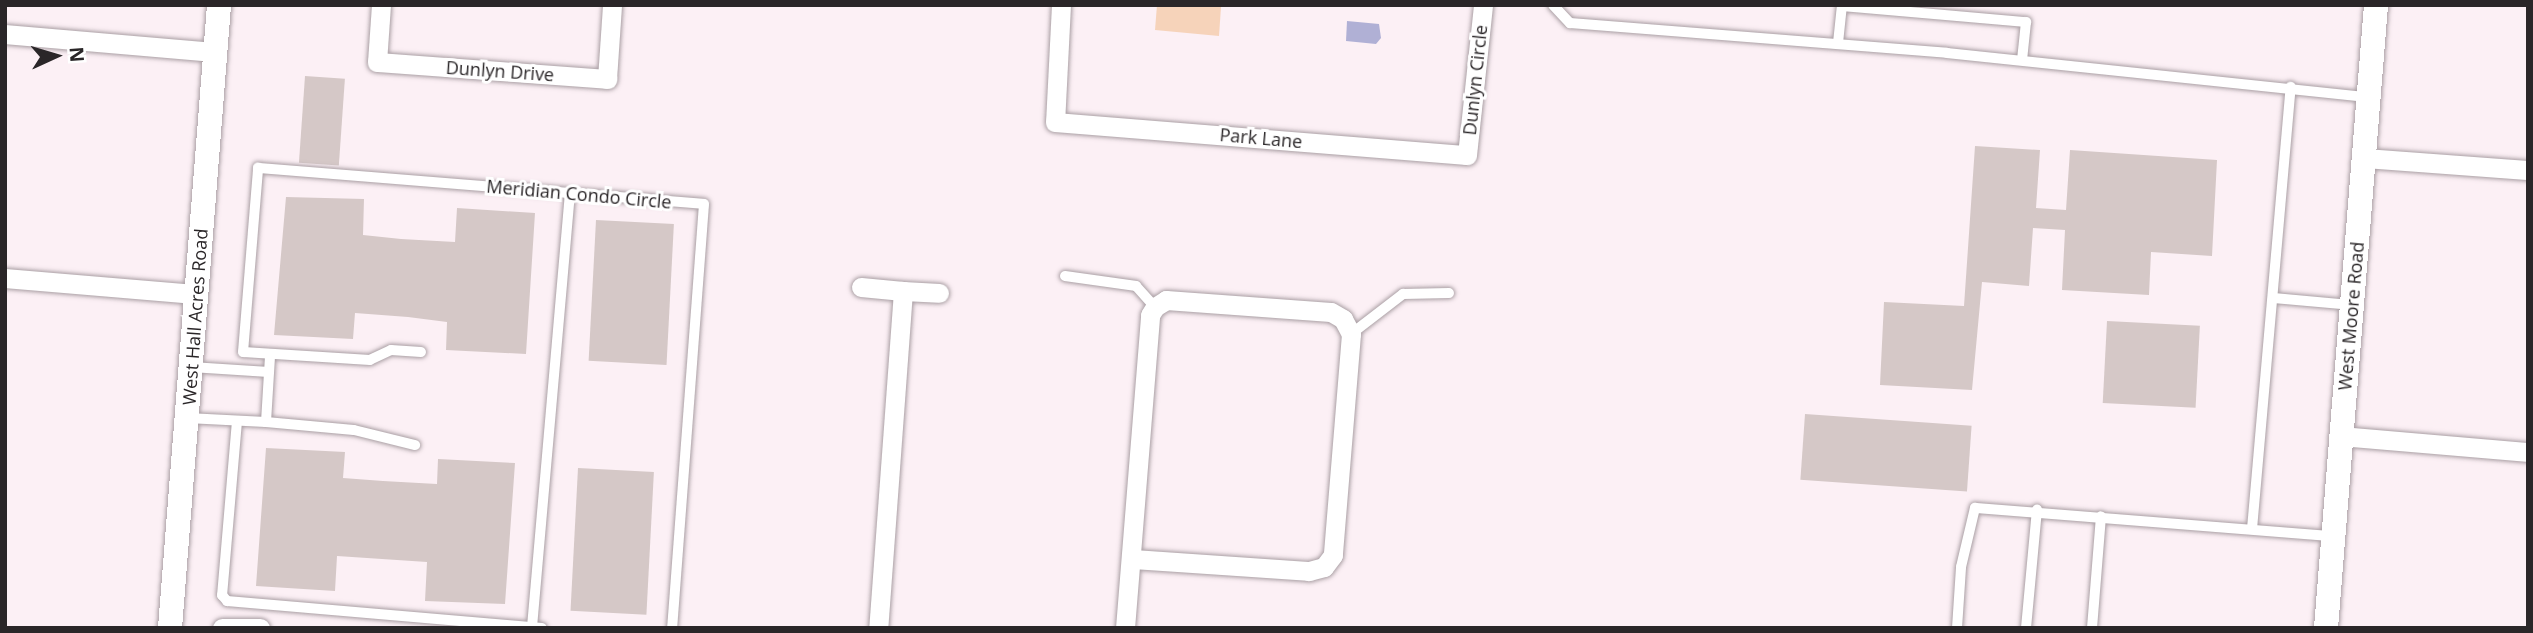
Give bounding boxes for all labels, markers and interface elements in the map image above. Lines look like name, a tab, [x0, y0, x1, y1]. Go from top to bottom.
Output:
north arrow	[21, 21, 91, 91]
street label: Dunlyn Circle	[1458, 24, 1492, 136]
text: N	[63, 46, 90, 63]
street label: Dunlyn Drive	[445, 56, 555, 86]
street label: Park Lane	[1219, 124, 1303, 152]
street label: Meridian Condo Circle	[486, 175, 672, 213]
street label: West Hall Acres Road	[178, 228, 212, 406]
street label: West Moore Road	[2334, 241, 2368, 391]

